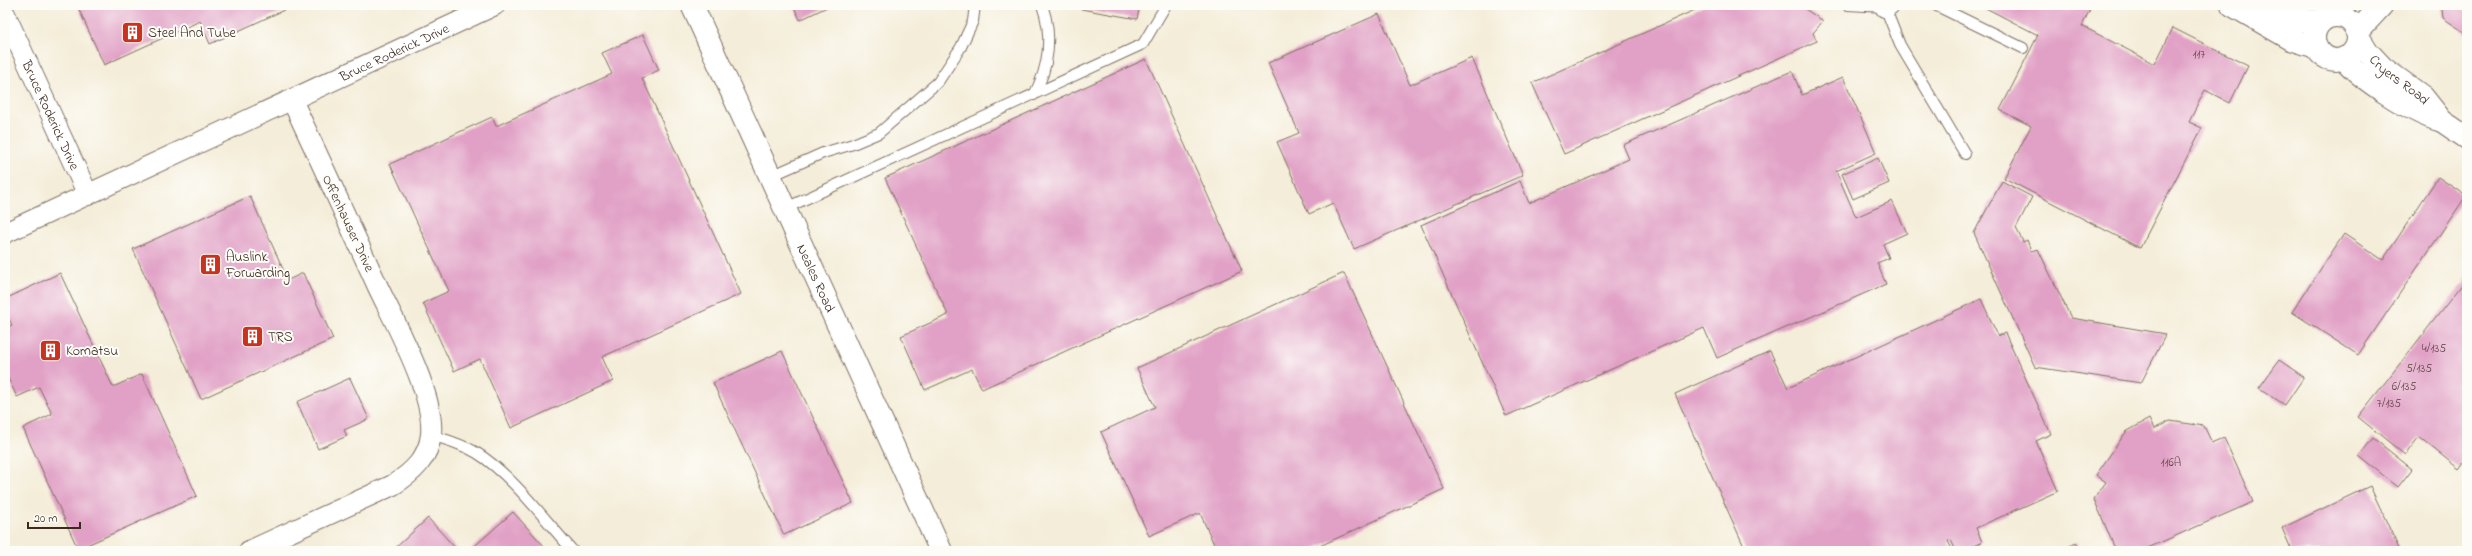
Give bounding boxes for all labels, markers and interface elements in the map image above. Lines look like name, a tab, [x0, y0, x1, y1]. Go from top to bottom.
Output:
street label: Bruce Roderick Drive	[335, 18, 454, 88]
building icon: Steel And Tube	[119, 19, 145, 45]
place label: Steel And Tube	[148, 23, 237, 44]
house number: 117	[2193, 46, 2205, 64]
street label: Cryers Road	[2364, 50, 2434, 110]
street label: Bruce Roderick Drive	[15, 56, 85, 175]
street label: Offenhauser Drive	[316, 172, 380, 276]
street label: Neales Road	[790, 241, 840, 316]
place label: Auslink Forwarding	[225, 247, 290, 285]
building icon: Auslink Forwarding	[197, 251, 223, 277]
building icon: TRS	[239, 323, 265, 349]
place label: TRS	[268, 327, 293, 348]
building icon: Komatsu	[37, 337, 63, 363]
house number: 4/135	[2422, 340, 2446, 358]
place label: Komatsu	[66, 341, 118, 362]
house number: 5/135	[2406, 360, 2432, 378]
house number: 6/135	[2392, 378, 2416, 396]
house number: 7/135	[2377, 395, 2401, 413]
house number: 116A	[2161, 454, 2181, 472]
scale bar	[28, 504, 80, 530]
text: 20 m	[34, 510, 57, 528]

